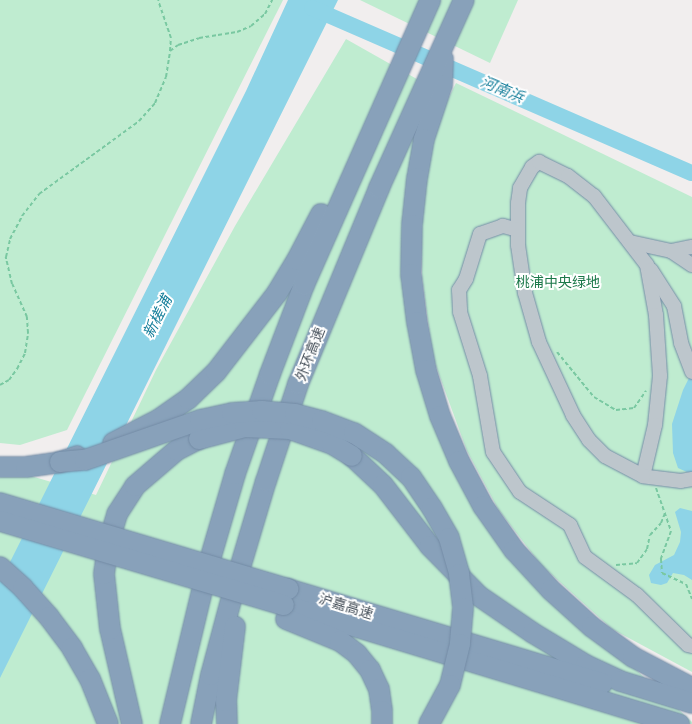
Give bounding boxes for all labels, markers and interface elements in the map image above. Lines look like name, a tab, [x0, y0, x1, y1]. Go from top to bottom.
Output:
water label: 河南浜	[478, 73, 526, 107]
park label: 桃浦中央绿地	[516, 274, 600, 290]
water label: 新槎浦	[140, 293, 176, 341]
street label: 外环高速	[292, 325, 328, 383]
street label: 沪嘉高速	[317, 590, 375, 622]

